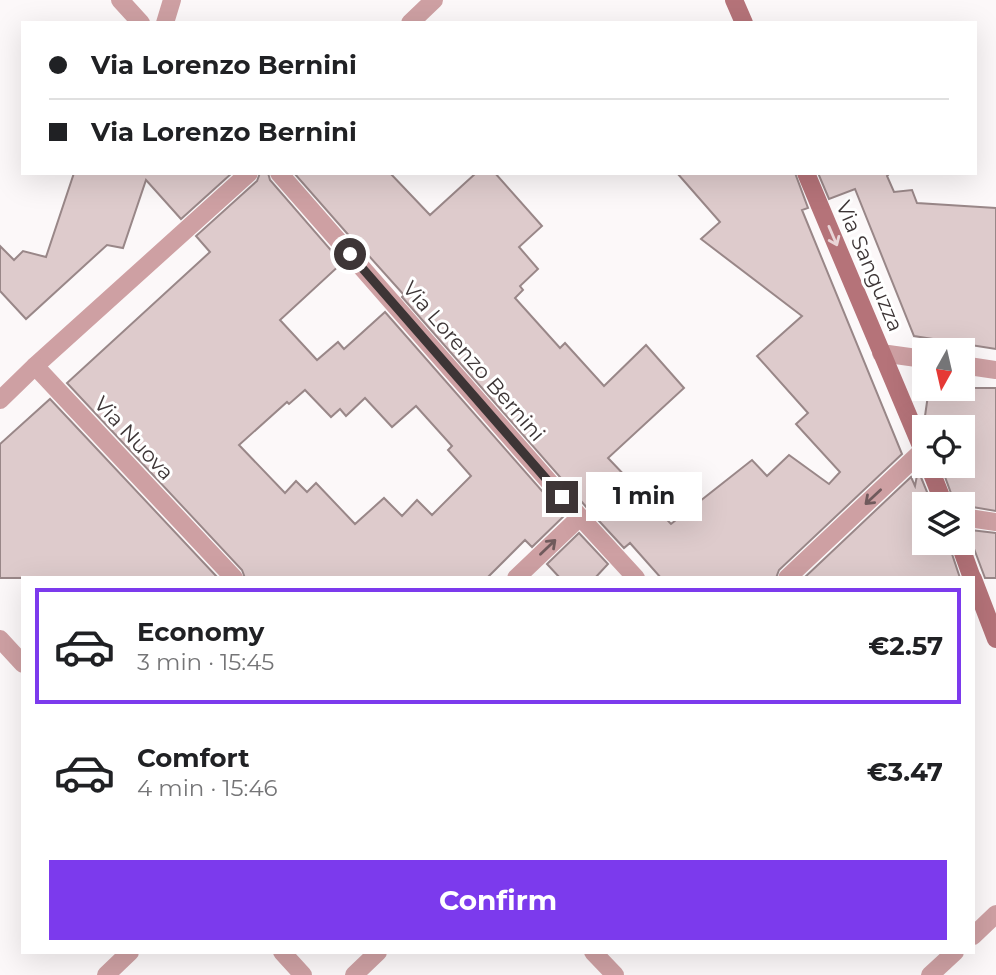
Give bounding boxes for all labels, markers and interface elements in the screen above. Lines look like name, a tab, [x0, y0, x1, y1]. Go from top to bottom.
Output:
text: Via Lorenzo Bernini	[91, 49, 357, 81]
text: Via Lorenzo Bernini	[91, 116, 357, 148]
street label: Via Sanguzza	[831, 197, 909, 335]
one-way arrow	[827, 225, 840, 247]
route start	[334, 238, 366, 270]
street label: Via Lorenzo Bernini	[398, 276, 550, 446]
north arrow	[912, 338, 975, 401]
map controls	[912, 338, 975, 555]
street label: Via Nuova	[89, 391, 179, 485]
button: locate	[912, 415, 975, 478]
callout: 1 min	[586, 472, 702, 522]
route end	[546, 481, 578, 513]
text: 1 min	[613, 482, 675, 510]
one-way arrow	[864, 489, 882, 505]
button: layers	[912, 492, 975, 555]
one-way arrow	[539, 539, 556, 556]
icon: car	[53, 615, 116, 678]
text: Economy	[137, 616, 264, 648]
text: €2.57	[868, 630, 943, 662]
text: 3 min · 15:45	[137, 648, 274, 676]
icon: car	[53, 741, 116, 804]
text: Comfort	[137, 742, 249, 774]
text: €3.47	[867, 756, 943, 788]
text: 4 min · 15:46	[137, 774, 278, 802]
button: Confirm	[49, 860, 947, 940]

